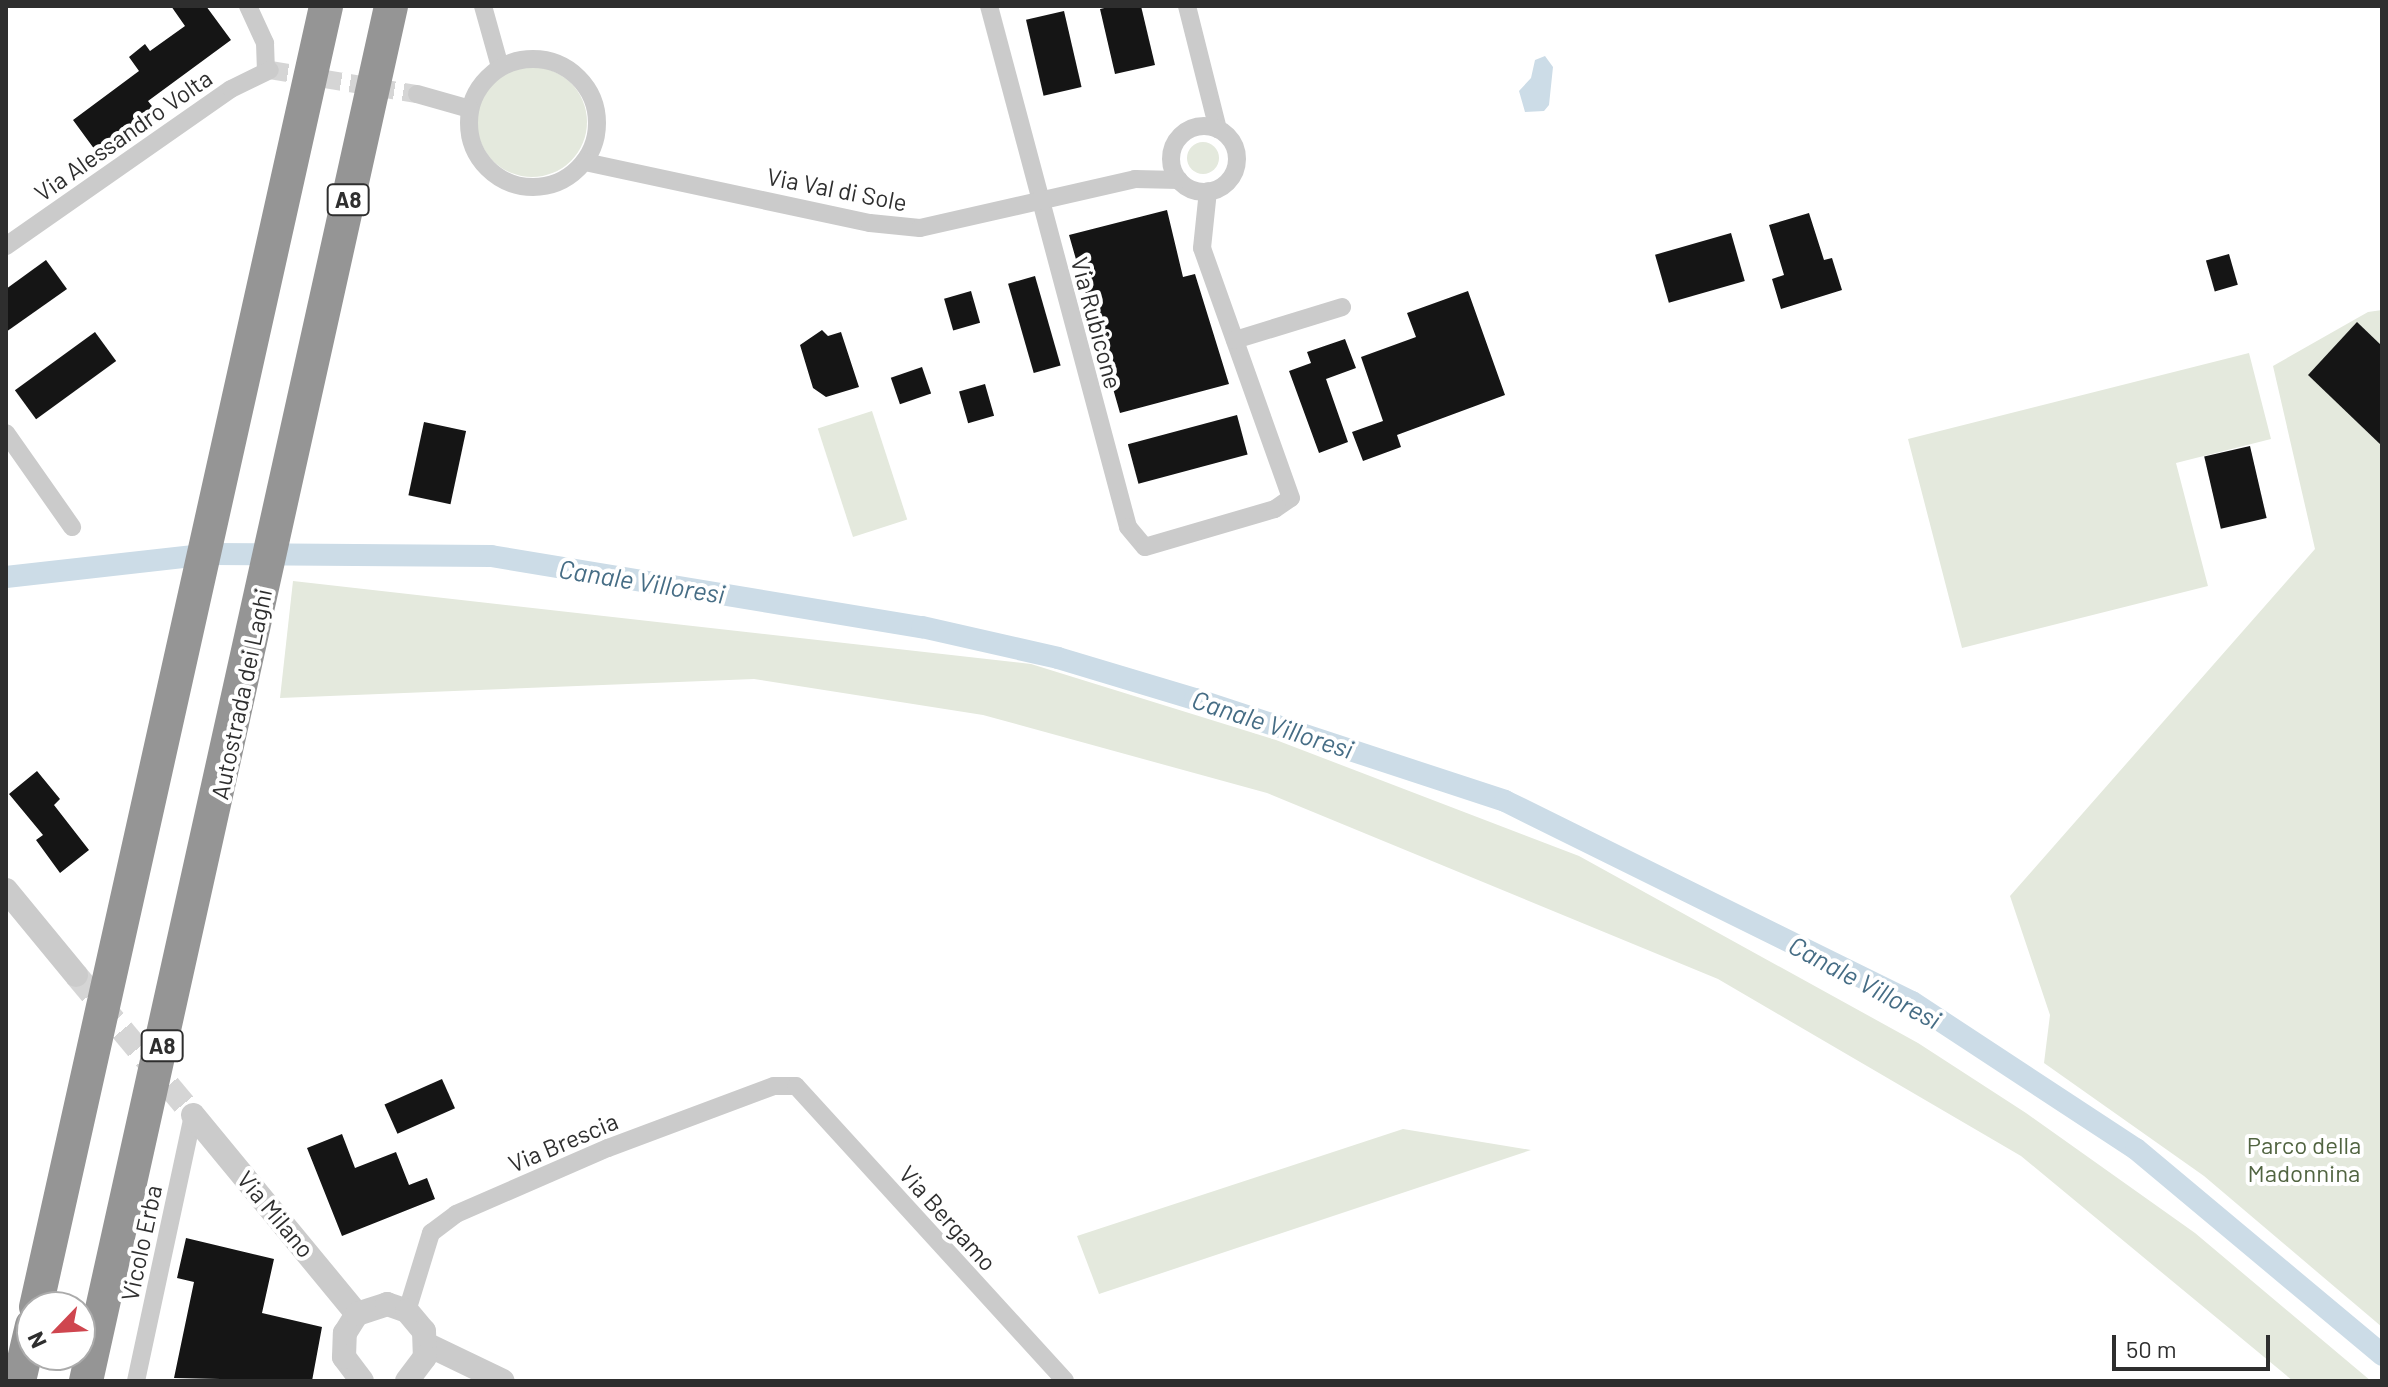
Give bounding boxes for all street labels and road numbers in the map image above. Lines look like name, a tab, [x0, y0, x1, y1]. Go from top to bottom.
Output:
street label: Via Alessandro Volta	[29, 63, 217, 207]
street label: Via Val di Sole	[764, 161, 910, 217]
road number: A8	[326, 182, 370, 218]
street label: Via Rubicone	[1066, 254, 1128, 392]
street label: Autostrada dei Laghi	[205, 586, 277, 802]
road number: A8	[140, 1028, 184, 1064]
street label: Via Brescia	[504, 1106, 622, 1178]
street label: Via Bergamo	[893, 1160, 1003, 1276]
street label: Via Milano	[231, 1165, 321, 1263]
street label: Vicolo Erba	[115, 1182, 167, 1304]

